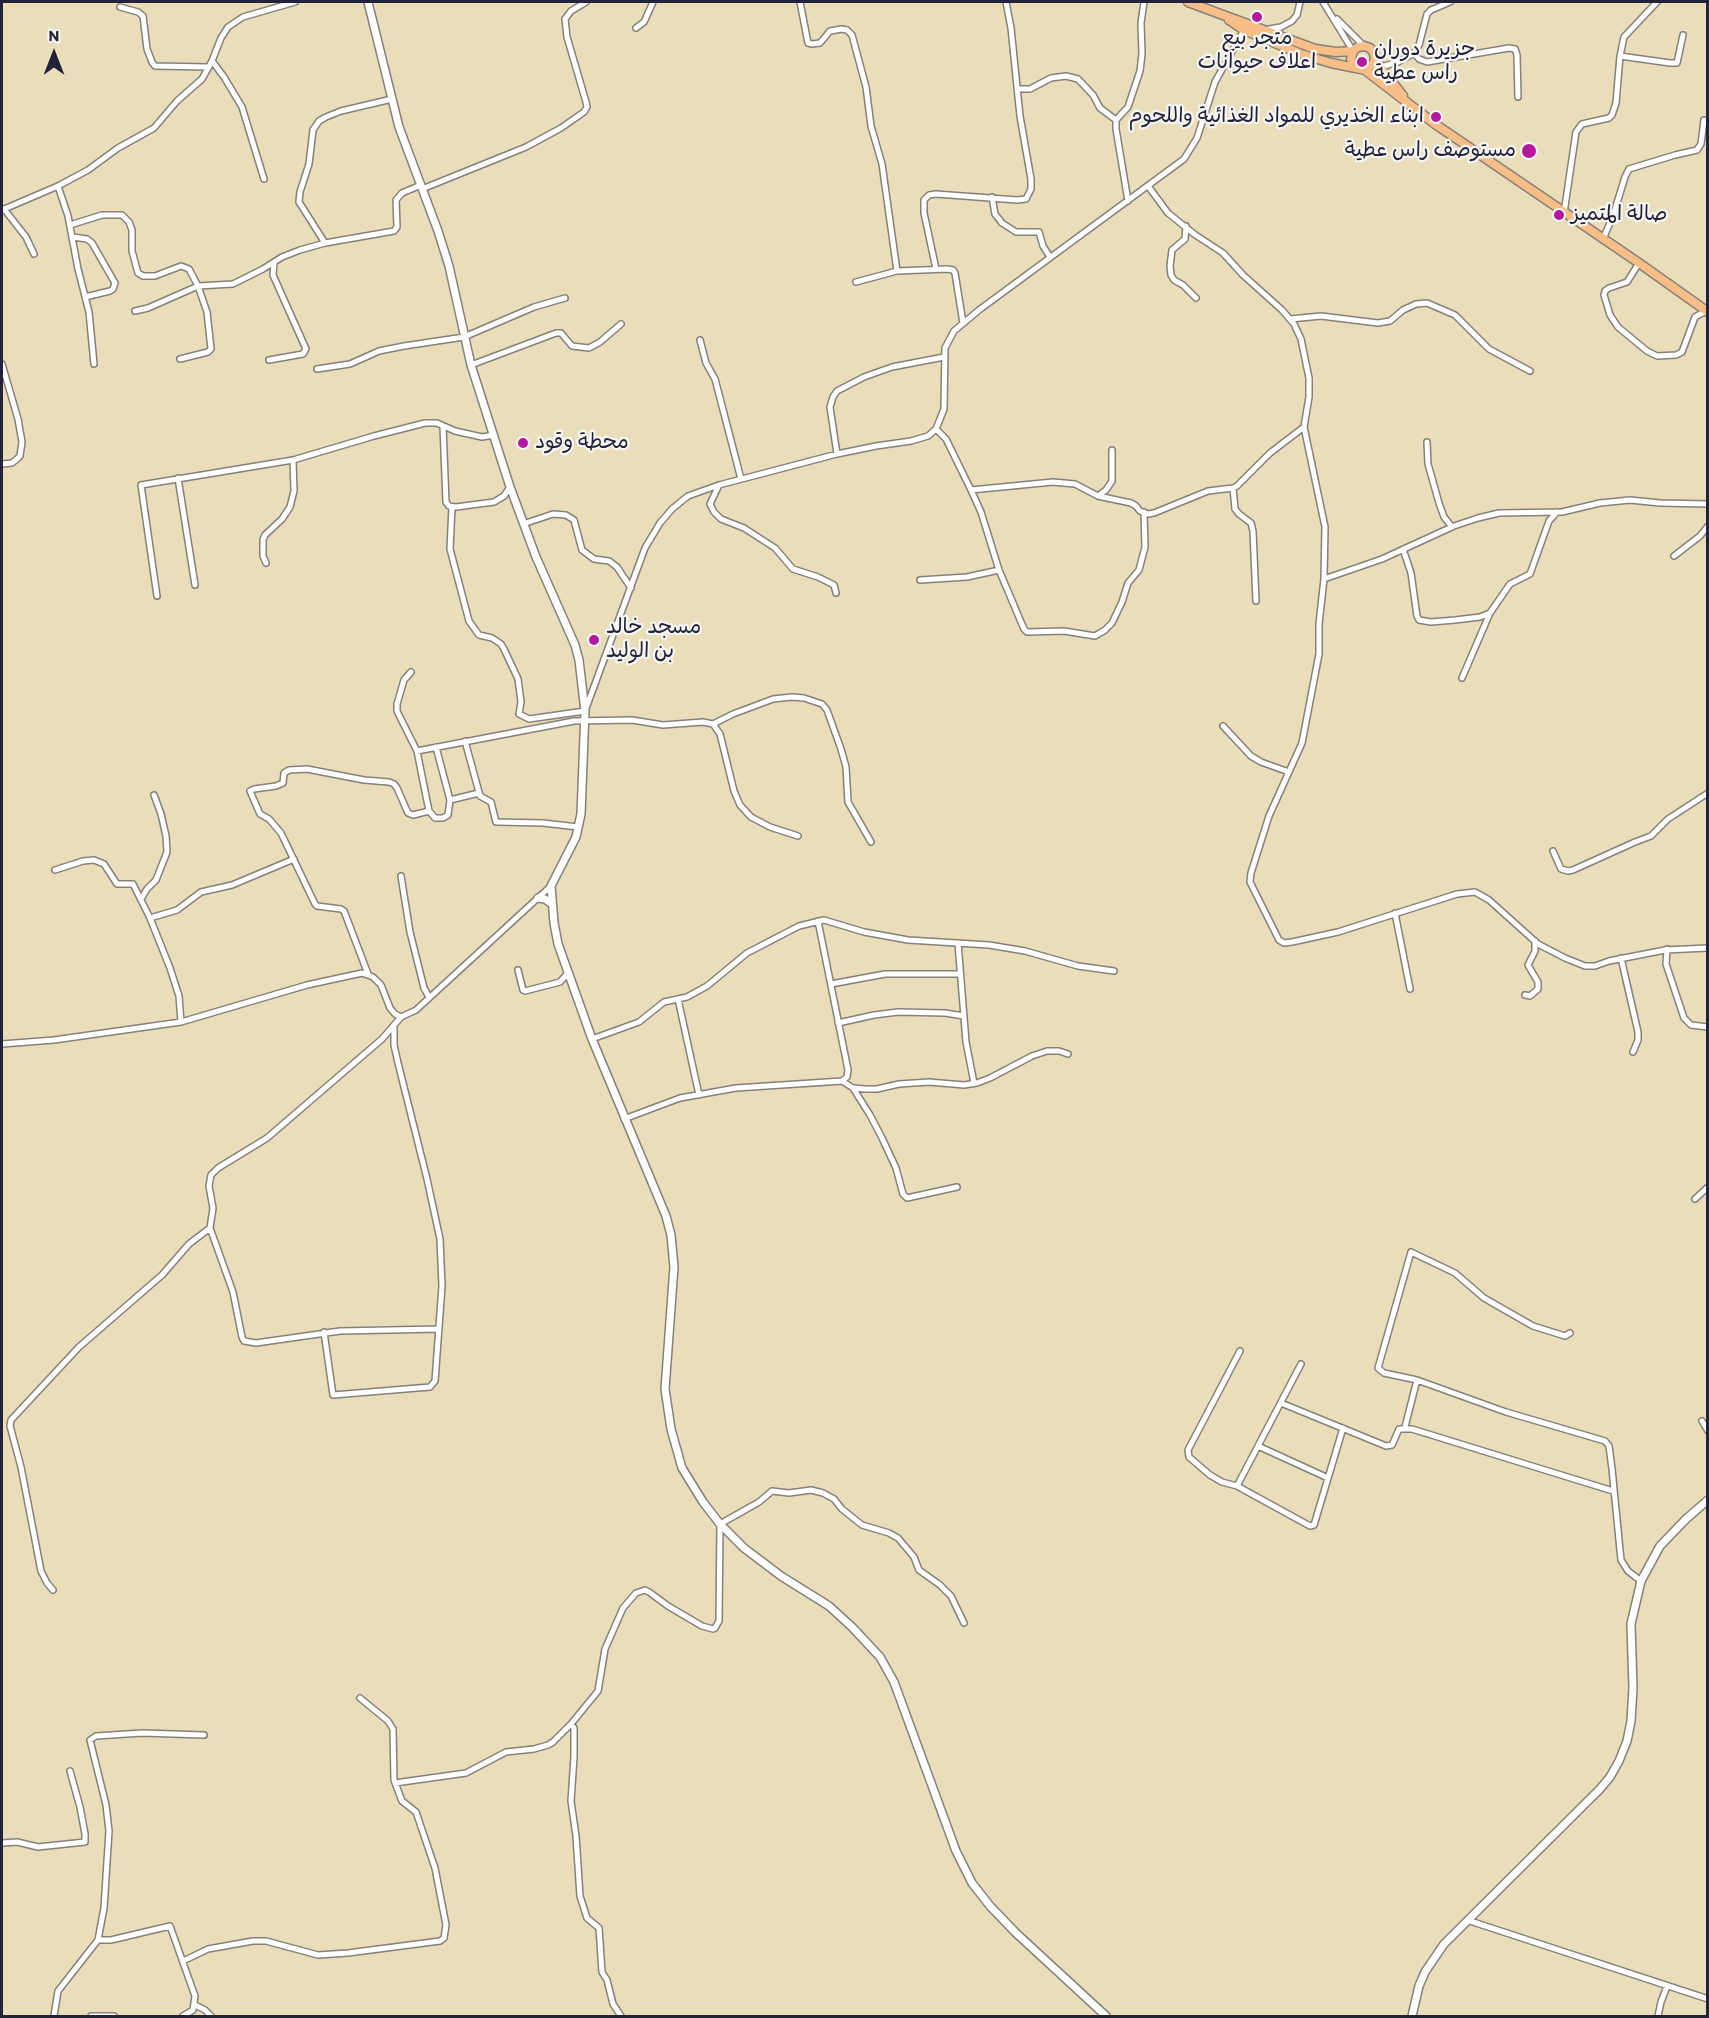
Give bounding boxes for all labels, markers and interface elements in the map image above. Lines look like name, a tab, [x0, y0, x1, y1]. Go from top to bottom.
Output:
marker: متجر بيع اعلاف حيوانات	[1250, 10, 1264, 24]
north arrow	[24, 24, 84, 84]
text: N	[49, 26, 59, 45]
place label: متجر بيع اعلاف حيوانات	[1198, 26, 1316, 76]
place label: جزيرة دوران راس عطية	[1374, 37, 1475, 87]
marker: جزيرة دوران راس عطية	[1355, 55, 1369, 69]
place label: ابناء الخذيري للمواد الغذائية واللحوم	[1128, 104, 1424, 130]
marker: ابناء الخذيري للمواد الغذائية واللحوم	[1429, 110, 1443, 124]
place label: مستوصف راس عطية	[1345, 138, 1516, 164]
marker: مستوصف راس عطية	[1520, 142, 1538, 160]
place label: صالة المتميز	[1571, 202, 1668, 228]
marker: صالة المتميز	[1552, 208, 1566, 222]
place label: محطة وقود	[535, 430, 629, 456]
marker: محطة وقود	[516, 436, 530, 450]
place label: مسجد خالد بن الوليد	[606, 615, 701, 665]
marker: مسجد خالد بن الوليد	[587, 633, 601, 647]

